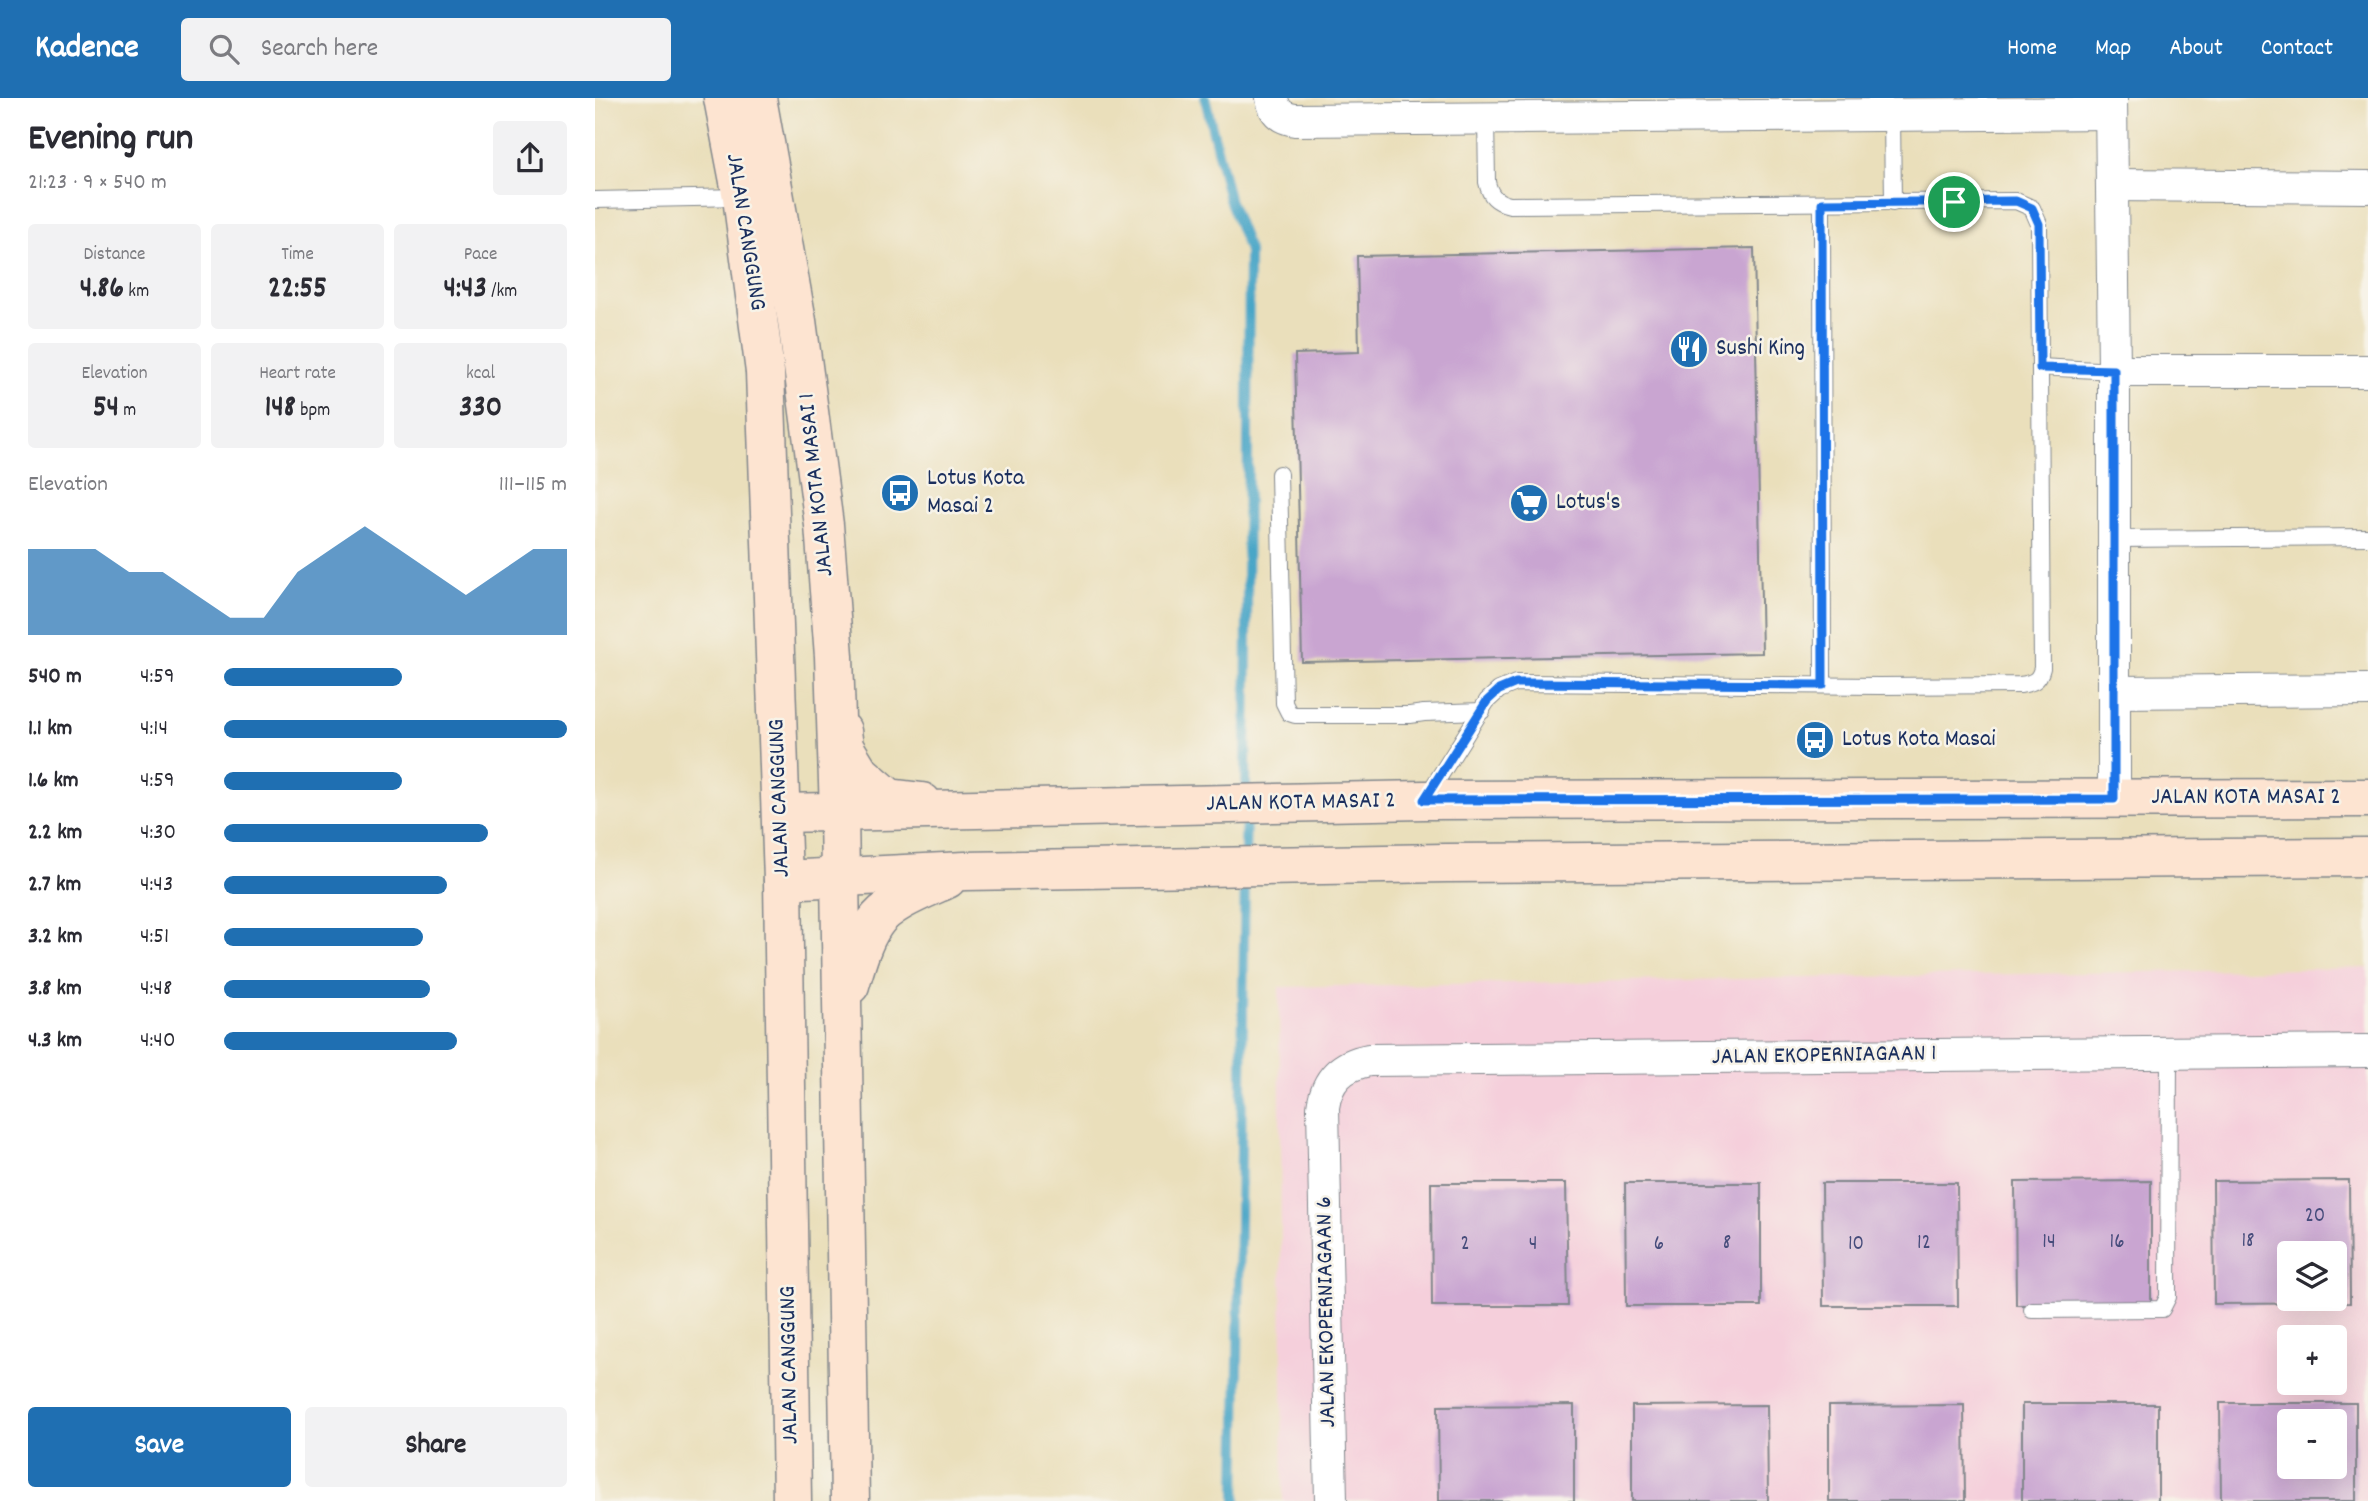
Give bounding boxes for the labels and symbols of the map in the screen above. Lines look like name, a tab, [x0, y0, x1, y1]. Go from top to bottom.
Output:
street label: JALAN CANGGUNG	[716, 151, 774, 313]
pin	[1924, 172, 1984, 232]
restaurant icon: Sushi King	[1668, 328, 1710, 370]
place label: Sushi King	[1716, 332, 1805, 366]
street label: JALAN KOTA MASAI 1	[790, 392, 844, 578]
place label: Lotus Kota Masai 2	[927, 462, 1025, 524]
bus stop icon: Lotus Kota Masai 2	[879, 472, 921, 514]
supermarket icon: Lotus's	[1508, 482, 1550, 524]
place label: Lotus's	[1556, 486, 1621, 520]
street label: JALAN CANGGUNG	[760, 718, 800, 878]
bus stop icon: Lotus Kota Masai	[1794, 719, 1836, 761]
place label: Lotus Kota Masai	[1842, 723, 1996, 757]
street label: JALAN KOTA MASAI 2	[2151, 781, 2341, 815]
street label: JALAN KOTA MASAI 2	[1206, 784, 1396, 822]
street label: JALAN EKOPERNIAGAAN 1	[1711, 1037, 1937, 1075]
street label: JALAN EKOPERNIAGAAN 6	[1308, 1196, 1346, 1428]
house number: 20	[2305, 1202, 2325, 1232]
house number: 18	[2241, 1227, 2255, 1257]
house number: 14	[2042, 1228, 2056, 1258]
house number: 16	[2110, 1228, 2124, 1258]
house number: 8	[1723, 1229, 1731, 1259]
house number: 12	[1917, 1229, 1931, 1259]
house number: 2	[1460, 1230, 1470, 1260]
house number: 4	[1529, 1230, 1537, 1260]
house number: 6	[1654, 1230, 1664, 1260]
house number: 10	[1848, 1230, 1864, 1260]
street label: JALAN CANGGUNG	[772, 1285, 808, 1445]

